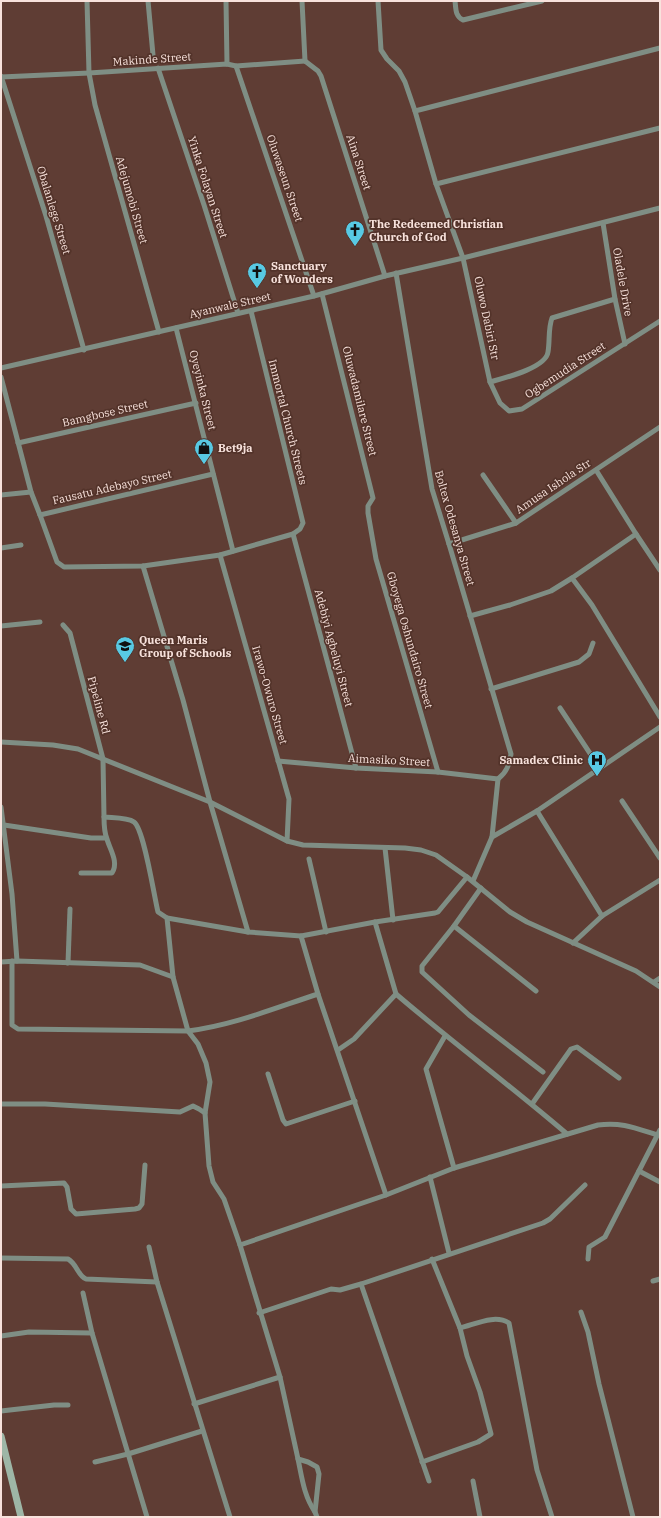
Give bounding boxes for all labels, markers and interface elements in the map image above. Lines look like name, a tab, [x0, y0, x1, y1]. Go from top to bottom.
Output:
street label: Makinde Street	[112, 49, 192, 69]
street label: Aina Street	[343, 132, 375, 192]
street label: Oluwaseun Street	[264, 133, 306, 223]
street label: Yinka Folayan Street	[185, 134, 231, 240]
street label: Adejumobi Street	[113, 155, 151, 245]
street label: Obalanlege Street	[34, 164, 74, 256]
place label: The Redeemed Christian Church of God	[369, 217, 503, 244]
church icon: The Redeemed Christian Church of God	[344, 219, 366, 247]
street label: Oladele Drive	[610, 247, 636, 317]
place label: Sanctuary of Wonders	[271, 259, 333, 286]
church icon: Sanctuary of Wonders	[246, 261, 268, 289]
street label: Oluwo Dabiri Str	[471, 275, 503, 361]
street label: Ayanwale Street	[188, 289, 272, 321]
street label: Ogbemudia Street	[522, 339, 608, 401]
street label: Oluwadamilare Street	[340, 345, 380, 457]
street label: Oyeyinka Street	[186, 349, 220, 432]
street label: Immortal Church Streets	[266, 358, 310, 486]
street label: Bamgbose Street	[61, 396, 149, 430]
shop icon: Bet9ja	[193, 437, 215, 465]
place label: Bet9ja	[218, 441, 253, 455]
street label: Amusa Ishola Str	[513, 455, 594, 516]
street label: Fausatu Adebayo Street	[51, 466, 173, 508]
street label: Boltex Odesanya Street	[432, 469, 478, 587]
street label: Gboyega Oshundairo Street	[384, 570, 436, 710]
street label: Adebiyi Agbeluyi Street	[312, 588, 356, 708]
place label: Queen Maris Group of Schools	[139, 633, 232, 660]
school or university icon: Queen Maris Group of Schools	[114, 635, 136, 663]
street label: Irawo-Owuro Street	[249, 644, 291, 746]
street label: Pipeline Rd	[85, 675, 114, 736]
hospital icon: Samadex Clinic	[586, 749, 608, 777]
street label: Aimasiko Street	[348, 751, 431, 769]
place label: Samadex Clinic	[499, 753, 583, 767]

